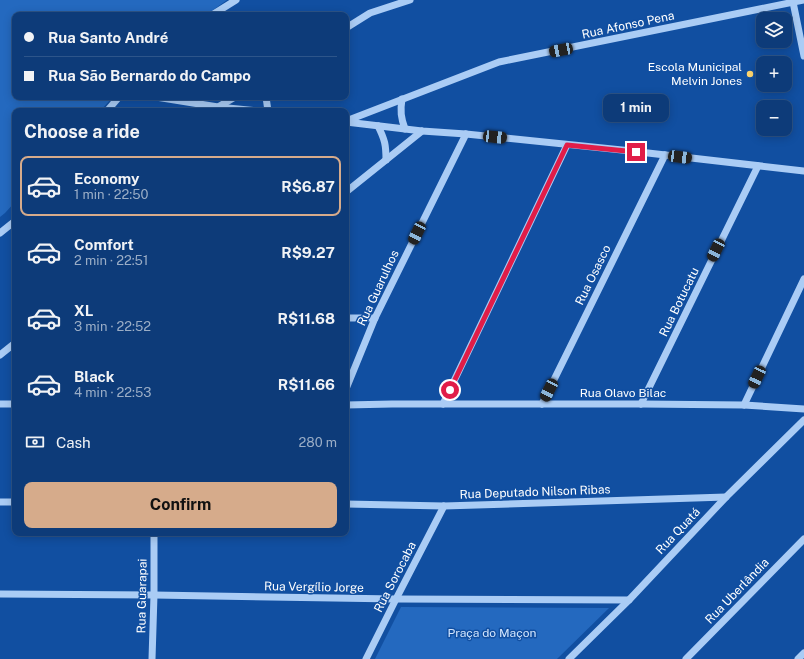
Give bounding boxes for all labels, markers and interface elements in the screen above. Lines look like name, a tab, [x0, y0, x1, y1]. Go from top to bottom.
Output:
street label: Rua Afonso Pena	[580, 8, 676, 42]
map controls	[756, 12, 792, 136]
button: layers	[756, 12, 792, 48]
text: Rua Santo André	[48, 29, 168, 46]
car	[548, 42, 574, 58]
button: +	[756, 56, 792, 92]
place label: Escola Municipal Melvin Jones	[648, 60, 742, 88]
text: Rua São Bernardo do Campo	[48, 67, 251, 84]
marker: Escola Municipal Melvin Jones	[745, 69, 755, 79]
callout: 1 min	[603, 94, 669, 122]
text: 1 min	[620, 100, 652, 115]
button: −	[756, 100, 792, 136]
text: Choose a ride	[24, 121, 140, 142]
car	[482, 130, 508, 144]
route end	[627, 143, 645, 161]
car	[667, 150, 693, 164]
icon: car	[26, 168, 62, 204]
text: Economy	[74, 170, 139, 187]
text: R$6.87	[281, 178, 335, 195]
text: 1 min · 22:50	[74, 187, 148, 202]
car	[406, 220, 428, 246]
icon: car	[26, 234, 62, 270]
text: Comfort	[74, 236, 134, 253]
car	[705, 237, 727, 263]
street label: Rua Osasco	[572, 242, 614, 307]
text: R$9.27	[281, 244, 335, 261]
street label: Rua Guarulhos	[354, 248, 402, 328]
text: 2 min · 22:51	[74, 253, 148, 268]
street label: Rua Botucatu	[656, 265, 702, 339]
icon: car	[26, 300, 62, 336]
text: XL	[74, 302, 93, 319]
text: R$11.68	[278, 310, 335, 327]
text: 3 min · 22:52	[74, 319, 151, 334]
car	[746, 364, 768, 390]
icon: car	[26, 366, 62, 402]
text: Black	[74, 368, 114, 385]
text: R$11.66	[278, 376, 335, 393]
car	[538, 377, 560, 403]
route start	[441, 381, 459, 399]
text: 4 min · 22:53	[74, 385, 152, 400]
street label: Rua Olavo Bilac	[580, 386, 666, 400]
icon: cash	[24, 431, 46, 453]
text: Cash	[56, 434, 91, 451]
text: 280 m	[299, 435, 337, 450]
button: Confirm	[24, 482, 337, 528]
street label: Rua Deputado Nilson Ribas	[459, 482, 611, 502]
street label: Rua Quatá	[653, 505, 703, 557]
street label: Rua Sorocaba	[371, 539, 419, 615]
street label: Rua Uberlândia	[702, 555, 772, 627]
street label: Rua Guarapai	[134, 559, 150, 633]
street label: Rua Vergílio Jorge	[264, 579, 364, 595]
park label: Praça do Maçon	[448, 626, 536, 640]

